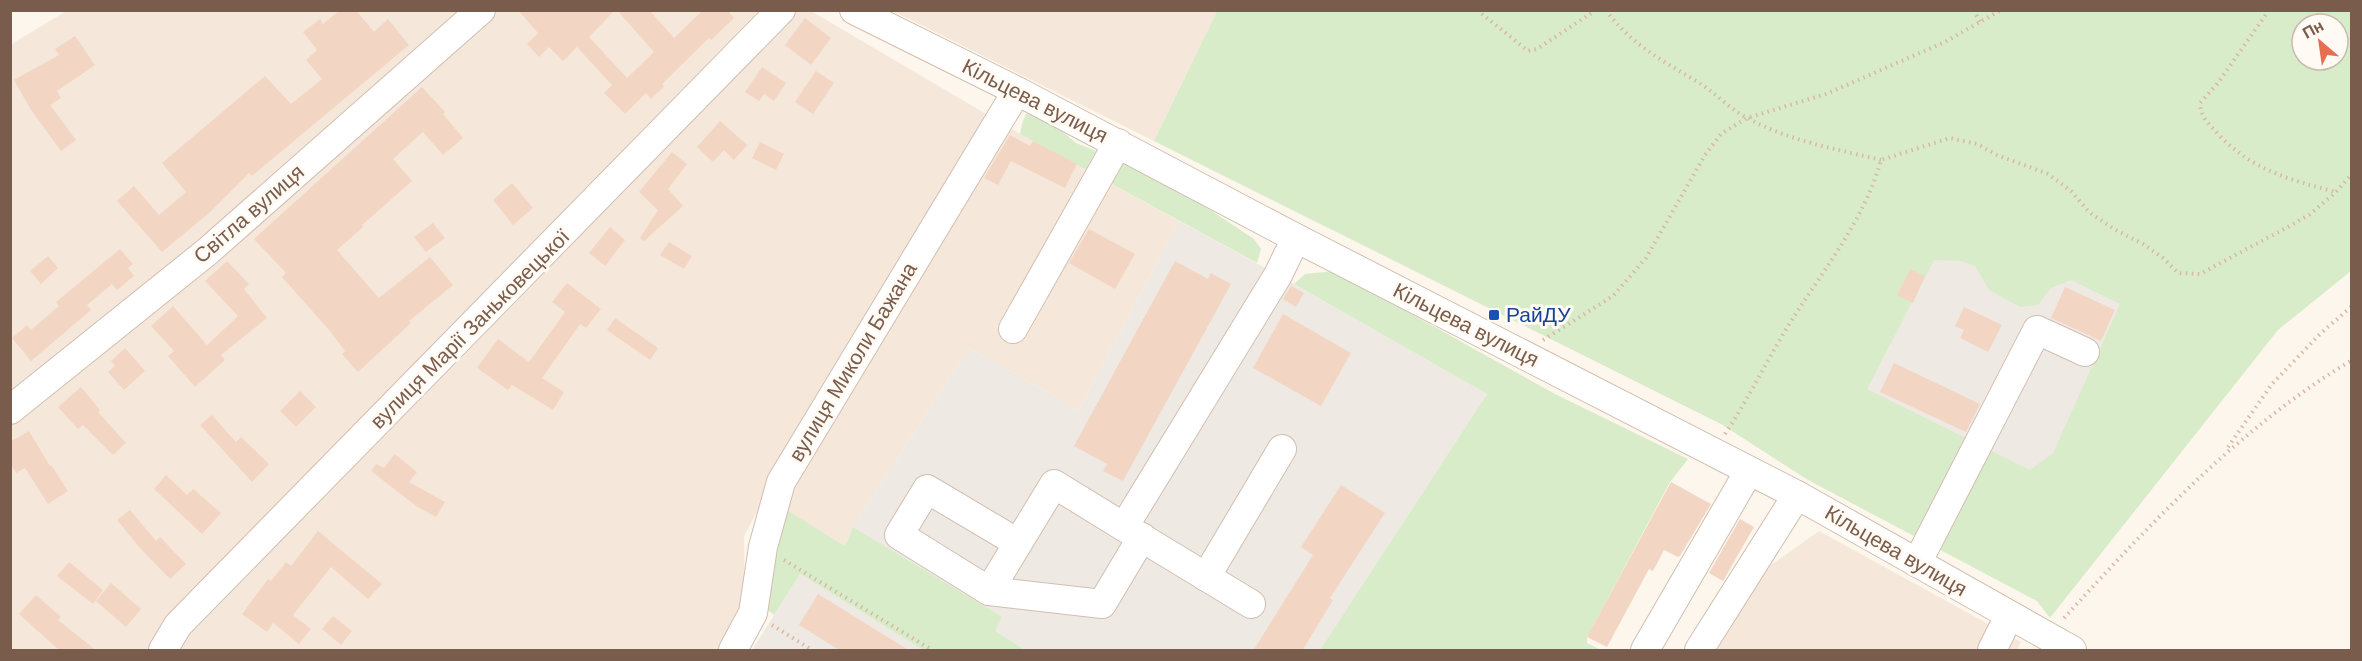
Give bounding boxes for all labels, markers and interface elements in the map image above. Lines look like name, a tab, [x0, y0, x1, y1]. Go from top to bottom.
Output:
north arrow	[2290, 12, 2350, 72]
text: Пн	[2299, 15, 2327, 44]
street label: Кільцева вулиця	[957, 52, 1113, 150]
street label: Світла вулиця	[188, 158, 310, 270]
street label: вулиця Марії Заньковецької	[364, 223, 576, 435]
street label: вулиця Миколи Бажана	[782, 257, 924, 467]
street label: Кільцева вулиця	[1388, 276, 1544, 374]
place label: РайДУ	[1506, 301, 1571, 329]
marker: РайДУ	[1487, 308, 1501, 322]
street label: Кільцева вулиця	[1820, 499, 1972, 603]

